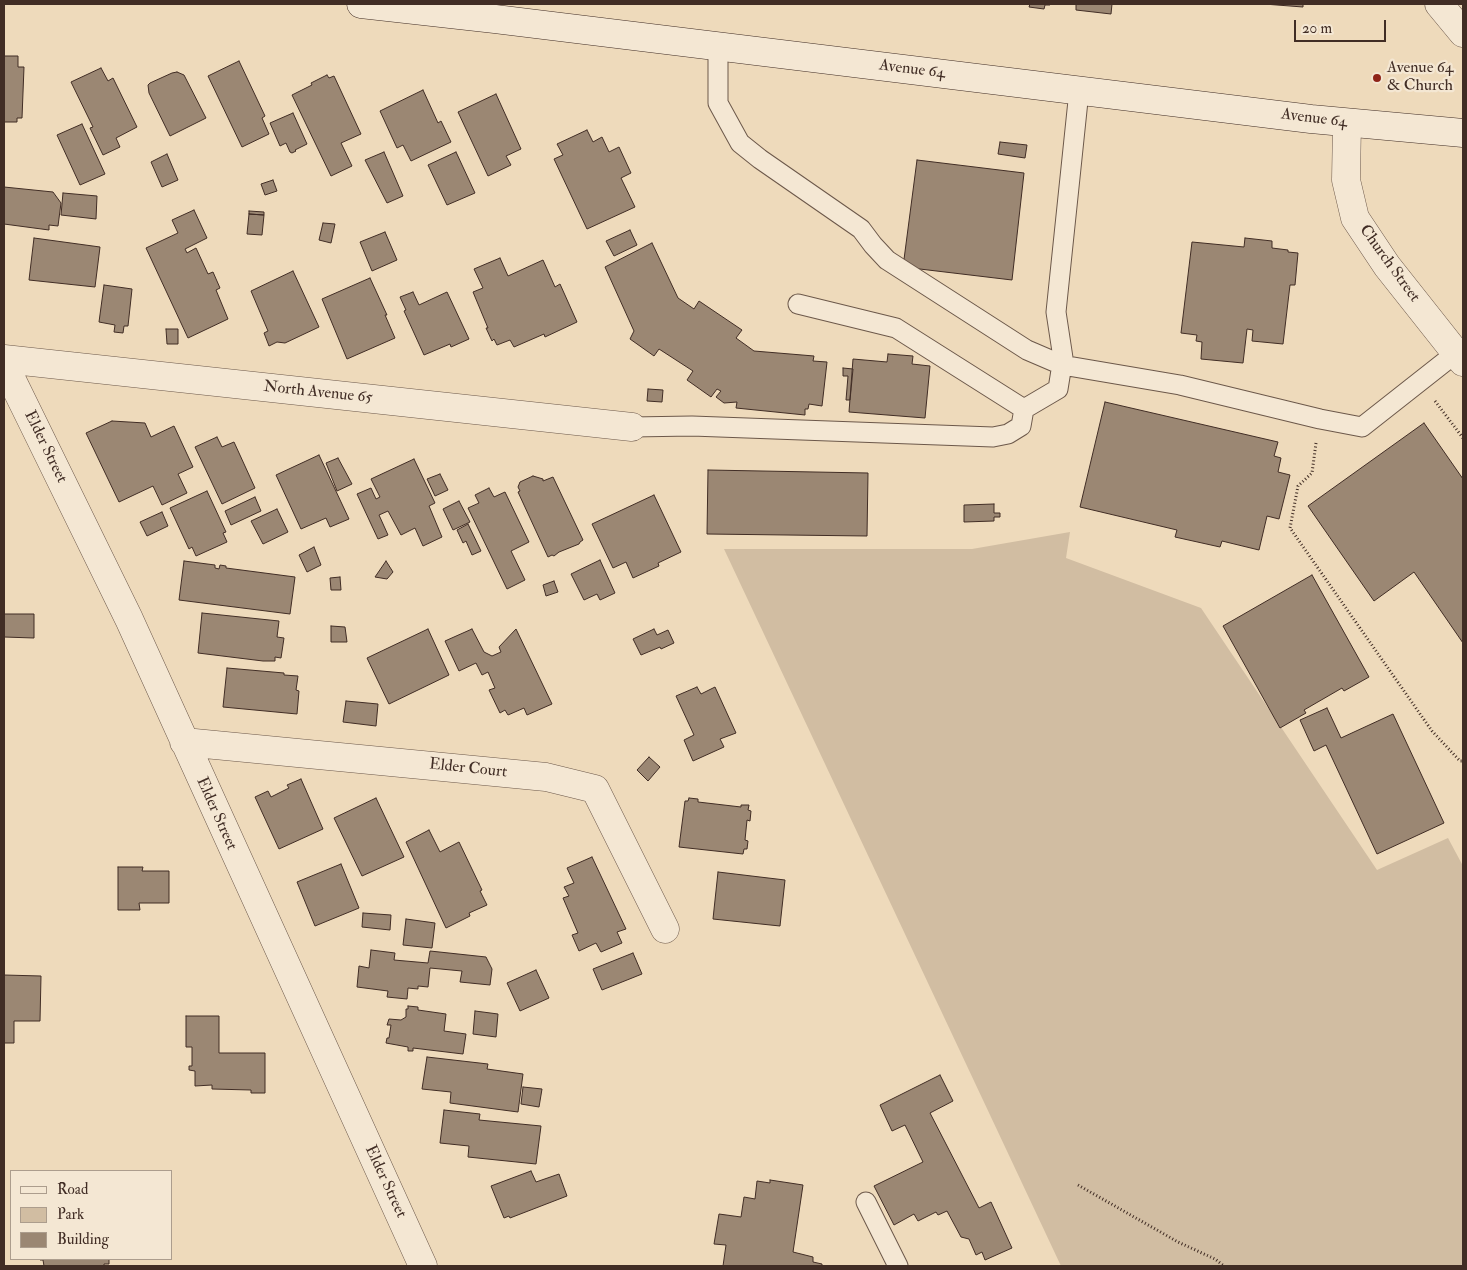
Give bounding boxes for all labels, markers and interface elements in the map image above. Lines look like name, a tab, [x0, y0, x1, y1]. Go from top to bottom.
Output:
scale bar	[1297, 10, 1390, 42]
text: 20 m	[1302, 19, 1332, 38]
street label: Avenue 64	[878, 56, 946, 84]
place label: Avenue 64 & Church	[1387, 59, 1453, 97]
marker: Avenue 64 & Church	[1371, 72, 1383, 84]
street label: Avenue 64	[1280, 105, 1348, 133]
street label: Church Street	[1355, 222, 1423, 306]
street label: North Avenue 65	[263, 378, 373, 408]
street label: Elder Street	[19, 408, 71, 486]
street label: Elder Court	[428, 755, 508, 783]
street label: Elder Street	[191, 774, 241, 854]
street label: Elder Street	[360, 1143, 410, 1221]
legend	[10, 1170, 172, 1260]
text: Road	[57, 1180, 88, 1199]
text: Park	[57, 1205, 84, 1224]
text: Building	[57, 1230, 109, 1249]

